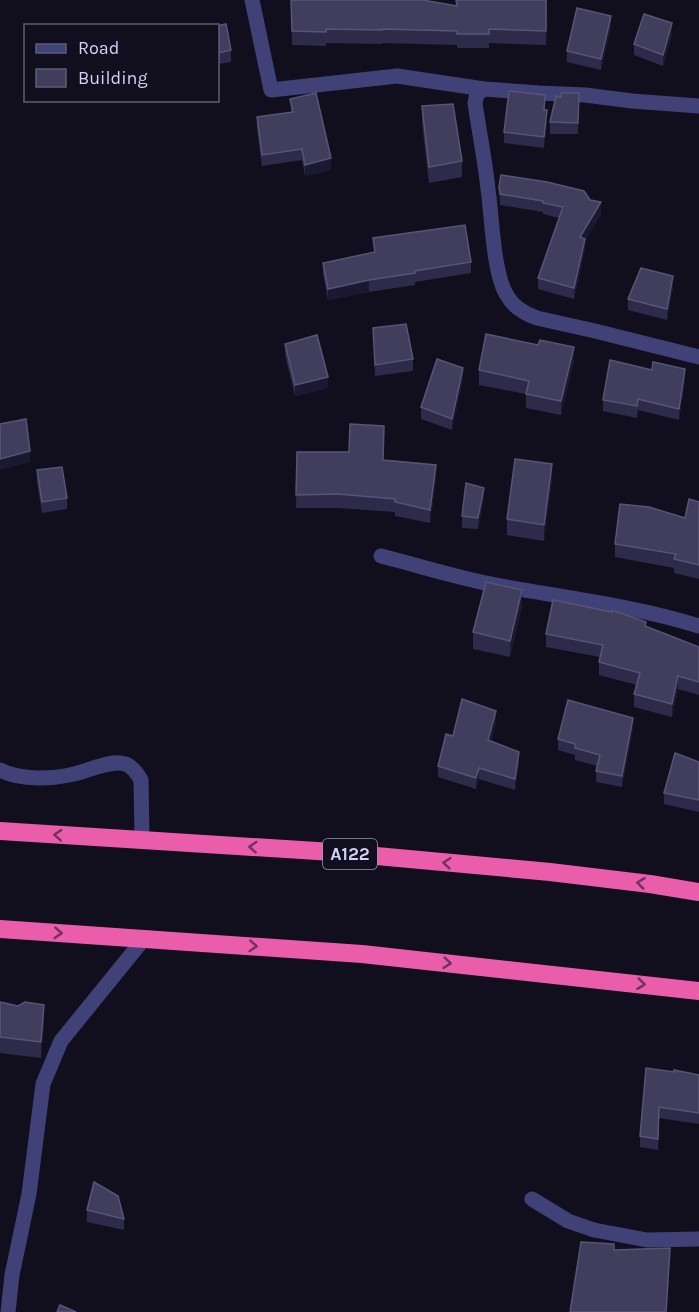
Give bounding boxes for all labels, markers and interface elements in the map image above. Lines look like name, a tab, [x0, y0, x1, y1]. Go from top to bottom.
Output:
legend	[24, 24, 219, 102]
text: Road	[78, 37, 119, 59]
text: Building	[78, 67, 148, 89]
one-way arrow	[54, 829, 63, 842]
road number: A122	[323, 839, 377, 869]
one-way arrow	[248, 840, 257, 853]
one-way arrow	[443, 857, 452, 870]
one-way arrow	[637, 877, 646, 889]
one-way arrow	[54, 926, 63, 939]
one-way arrow	[248, 939, 257, 952]
one-way arrow	[443, 956, 452, 969]
one-way arrow	[636, 977, 646, 990]

